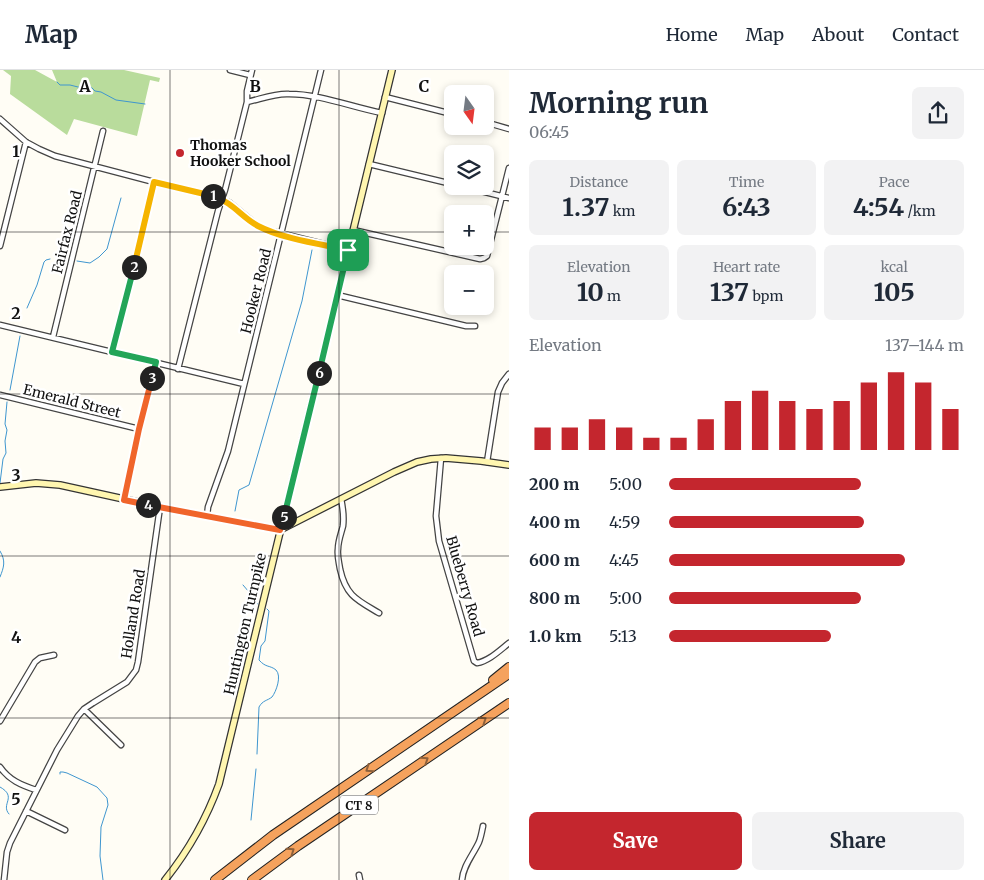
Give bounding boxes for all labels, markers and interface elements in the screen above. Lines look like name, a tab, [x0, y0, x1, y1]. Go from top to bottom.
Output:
text: Map	[25, 19, 78, 50]
text: Home	[666, 23, 718, 46]
text: Map	[746, 23, 784, 46]
text: About	[812, 23, 864, 46]
text: Contact	[892, 23, 959, 46]
text: A	[78, 76, 91, 96]
text: B	[249, 76, 261, 96]
text: C	[419, 76, 429, 96]
north arrow	[444, 85, 494, 135]
map controls	[444, 85, 494, 315]
text: Morning run	[529, 85, 708, 121]
button: share	[912, 87, 964, 139]
text: 06:45	[529, 122, 569, 142]
place label: Thomas Hooker School	[190, 136, 291, 170]
text: 1	[12, 141, 20, 161]
button: layers	[444, 145, 494, 195]
marker: Thomas Hooker School	[174, 147, 186, 159]
text: Distance	[570, 173, 628, 191]
text: Time	[729, 173, 764, 191]
text: Pace	[879, 173, 909, 191]
pin: 1	[200, 184, 226, 208]
text: 1	[210, 187, 217, 205]
street label: Fairfax Road	[48, 188, 86, 275]
text: 1.37	[562, 191, 609, 223]
text: 6:43	[722, 191, 771, 223]
text: 4:54	[853, 191, 904, 223]
text: km	[609, 202, 636, 220]
text: /km	[904, 202, 936, 220]
button: +	[444, 205, 494, 255]
pin	[327, 229, 369, 271]
icon: arrive	[334, 236, 362, 264]
street label: Hooker Road	[237, 246, 275, 335]
pin: 2	[122, 254, 146, 280]
text: 2	[130, 258, 139, 276]
text: Elevation	[567, 258, 631, 276]
text: Heart rate	[713, 258, 780, 276]
text: kcal	[880, 258, 908, 276]
button: −	[444, 265, 494, 315]
text: 10	[577, 276, 604, 308]
text: 137	[710, 276, 749, 308]
text: 105	[874, 276, 915, 308]
text: m	[604, 287, 621, 305]
text: bpm	[749, 287, 783, 305]
text: 2	[11, 303, 21, 323]
text: Elevation	[529, 335, 602, 355]
text: 137–144 m	[885, 335, 964, 355]
pin: 6	[306, 360, 332, 386]
text: 6	[315, 364, 324, 382]
pin: 3	[140, 366, 164, 390]
text: 3	[148, 369, 157, 387]
street label: Emerald Street	[21, 380, 123, 422]
text: 3	[11, 465, 21, 485]
text: 200 m	[529, 474, 579, 494]
text: 5:00	[609, 474, 642, 494]
pin: 4	[136, 492, 160, 518]
text: 4	[144, 496, 153, 514]
pin: 5	[272, 504, 296, 530]
text: 5	[280, 508, 289, 526]
text: 400 m	[529, 512, 580, 532]
text: 4:59	[609, 512, 640, 532]
street label: Blueberry Road	[442, 534, 488, 639]
text: 600 m	[529, 550, 580, 570]
text: 4:45	[609, 550, 639, 570]
street label: Huntington Turnpike	[220, 551, 270, 697]
street label: Holland Road	[117, 567, 149, 660]
text: 800 m	[529, 588, 580, 608]
text: 5:00	[609, 588, 642, 608]
text: 1.0 km	[529, 626, 582, 646]
text: 5:13	[609, 626, 637, 646]
text: 4	[11, 627, 21, 647]
one-way arrow	[477, 717, 486, 727]
one-way arrow	[420, 756, 429, 766]
one-way arrow	[365, 763, 374, 773]
text: 5	[11, 789, 21, 809]
road number: CT 8	[340, 796, 378, 814]
button: Save	[529, 812, 742, 870]
button: Share	[752, 812, 964, 870]
one-way arrow	[285, 848, 295, 857]

